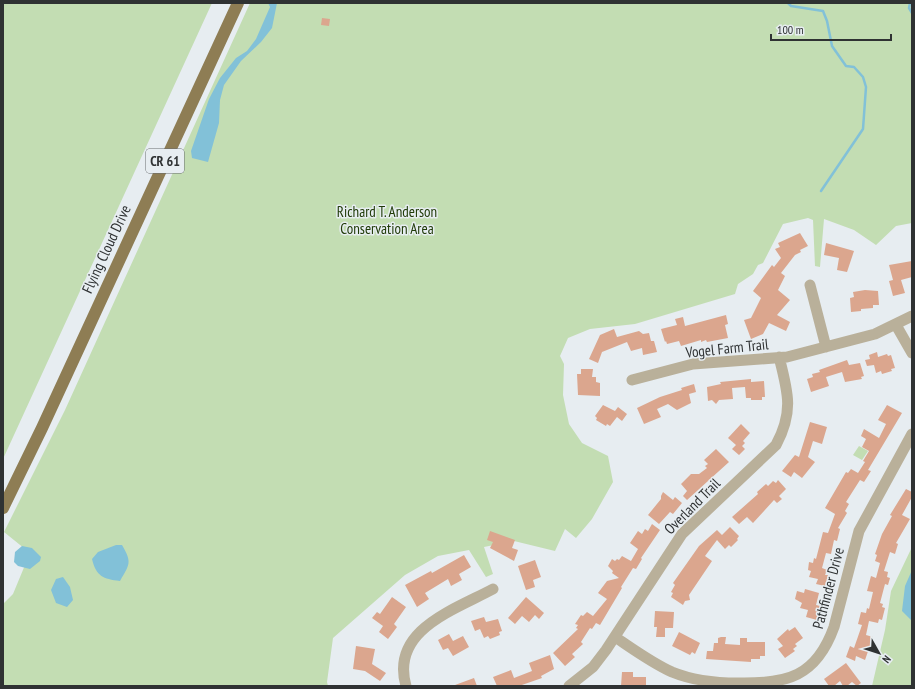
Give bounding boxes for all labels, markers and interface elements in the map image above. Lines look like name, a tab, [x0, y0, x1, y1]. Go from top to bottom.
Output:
scale bar	[771, 16, 891, 42]
text: 100 m	[777, 22, 804, 37]
road number: CR 61	[146, 149, 184, 173]
street label: Flying Cloud Drive	[77, 202, 135, 296]
park label: Richard T. Anderson Conservation Area	[337, 202, 437, 238]
street label: Vogel Farm Trail	[684, 334, 770, 362]
street label: Overland Trail	[660, 474, 724, 538]
street label: Pathfinder Drive	[808, 545, 848, 631]
north arrow	[859, 633, 899, 673]
text: N	[879, 653, 894, 666]

